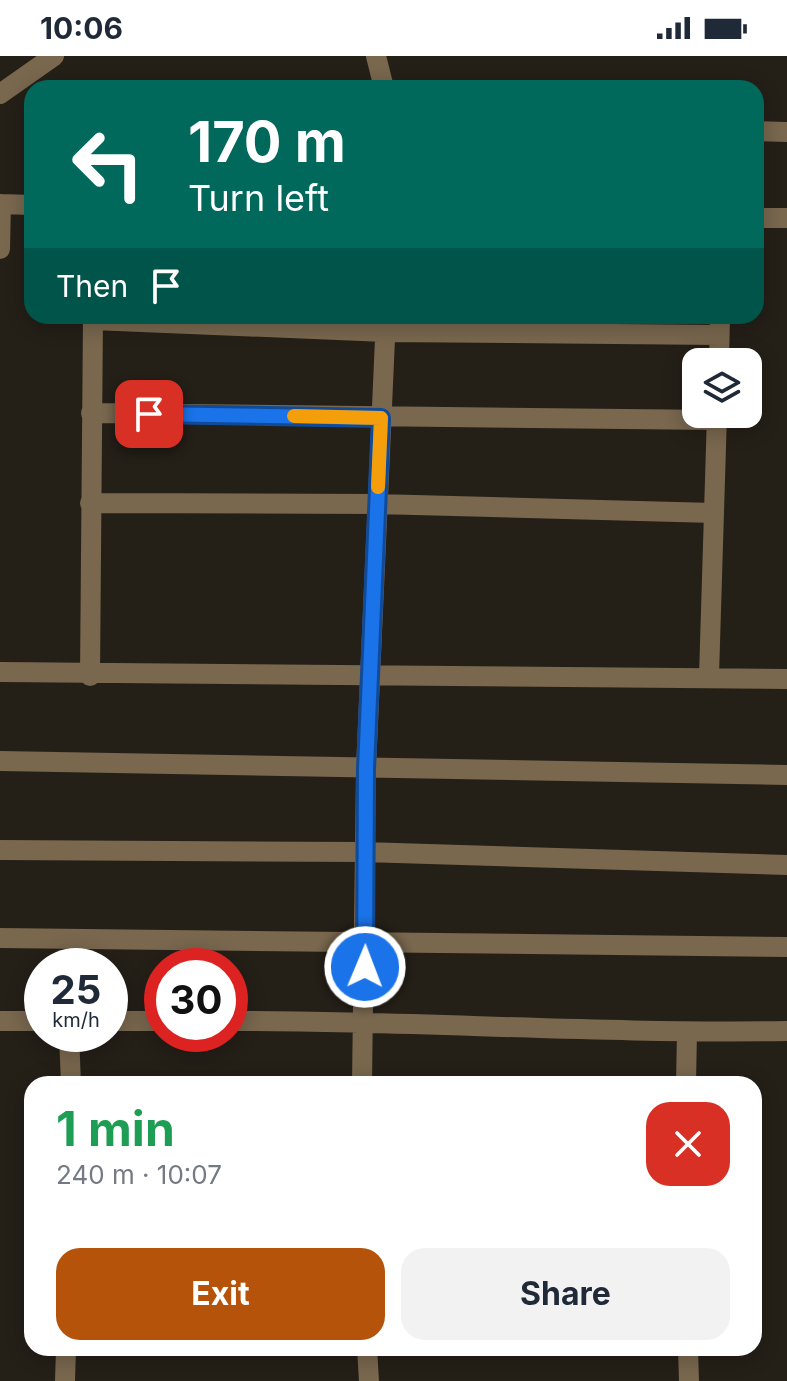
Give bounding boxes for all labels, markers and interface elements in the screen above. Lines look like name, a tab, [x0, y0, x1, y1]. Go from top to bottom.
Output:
text: 10:06	[40, 10, 123, 46]
text: 170 m	[188, 108, 346, 176]
icon: left	[56, 112, 160, 216]
text: Turn left	[188, 176, 329, 220]
icon: arrive	[144, 264, 188, 308]
text: Then	[56, 268, 128, 304]
map controls	[682, 348, 762, 428]
button: layers	[682, 348, 762, 428]
pin	[115, 380, 183, 448]
icon: arrive	[127, 392, 171, 436]
position arrow	[323, 925, 407, 1009]
speed limit sign: 30	[144, 948, 248, 1052]
text: 25	[51, 965, 101, 1014]
text: km/h	[52, 1008, 100, 1032]
text: 1 min	[56, 1099, 175, 1158]
button: close	[646, 1102, 730, 1186]
text: 240 m · 10:07	[56, 1159, 222, 1190]
button: Exit	[56, 1248, 385, 1340]
button: Share	[401, 1248, 730, 1340]

